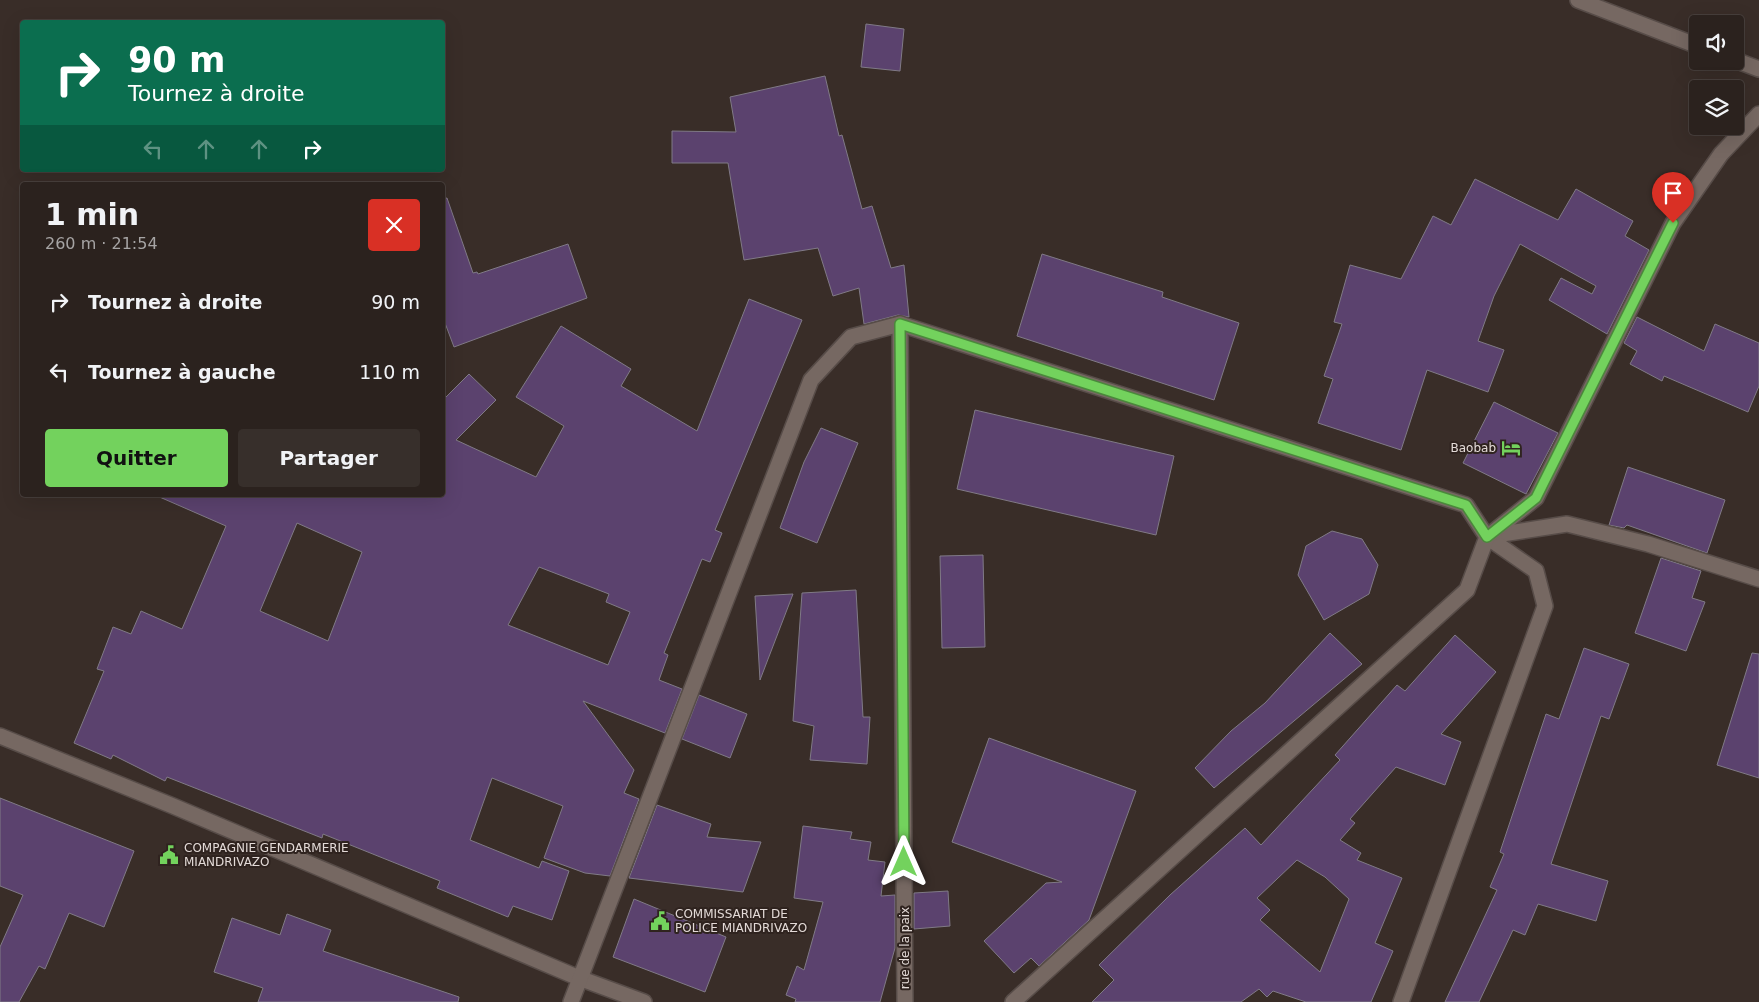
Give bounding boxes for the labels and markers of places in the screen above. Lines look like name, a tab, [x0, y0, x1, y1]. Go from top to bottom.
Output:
pin	[1652, 172, 1694, 223]
hotel icon: Baobab	[1500, 437, 1522, 459]
place label: Baobab	[1450, 441, 1496, 455]
place label: COMPAGNIE GENDARMERIE MIANDRIVAZO	[184, 841, 349, 869]
public building icon: COMPAGNIE GENDARMERIE MIANDRIVAZO	[158, 844, 180, 866]
place label: COMMISSARIAT DE POLICE MIANDRIVAZO	[675, 907, 807, 935]
public building icon: COMMISSARIAT DE POLICE MIANDRIVAZO	[649, 910, 671, 932]

